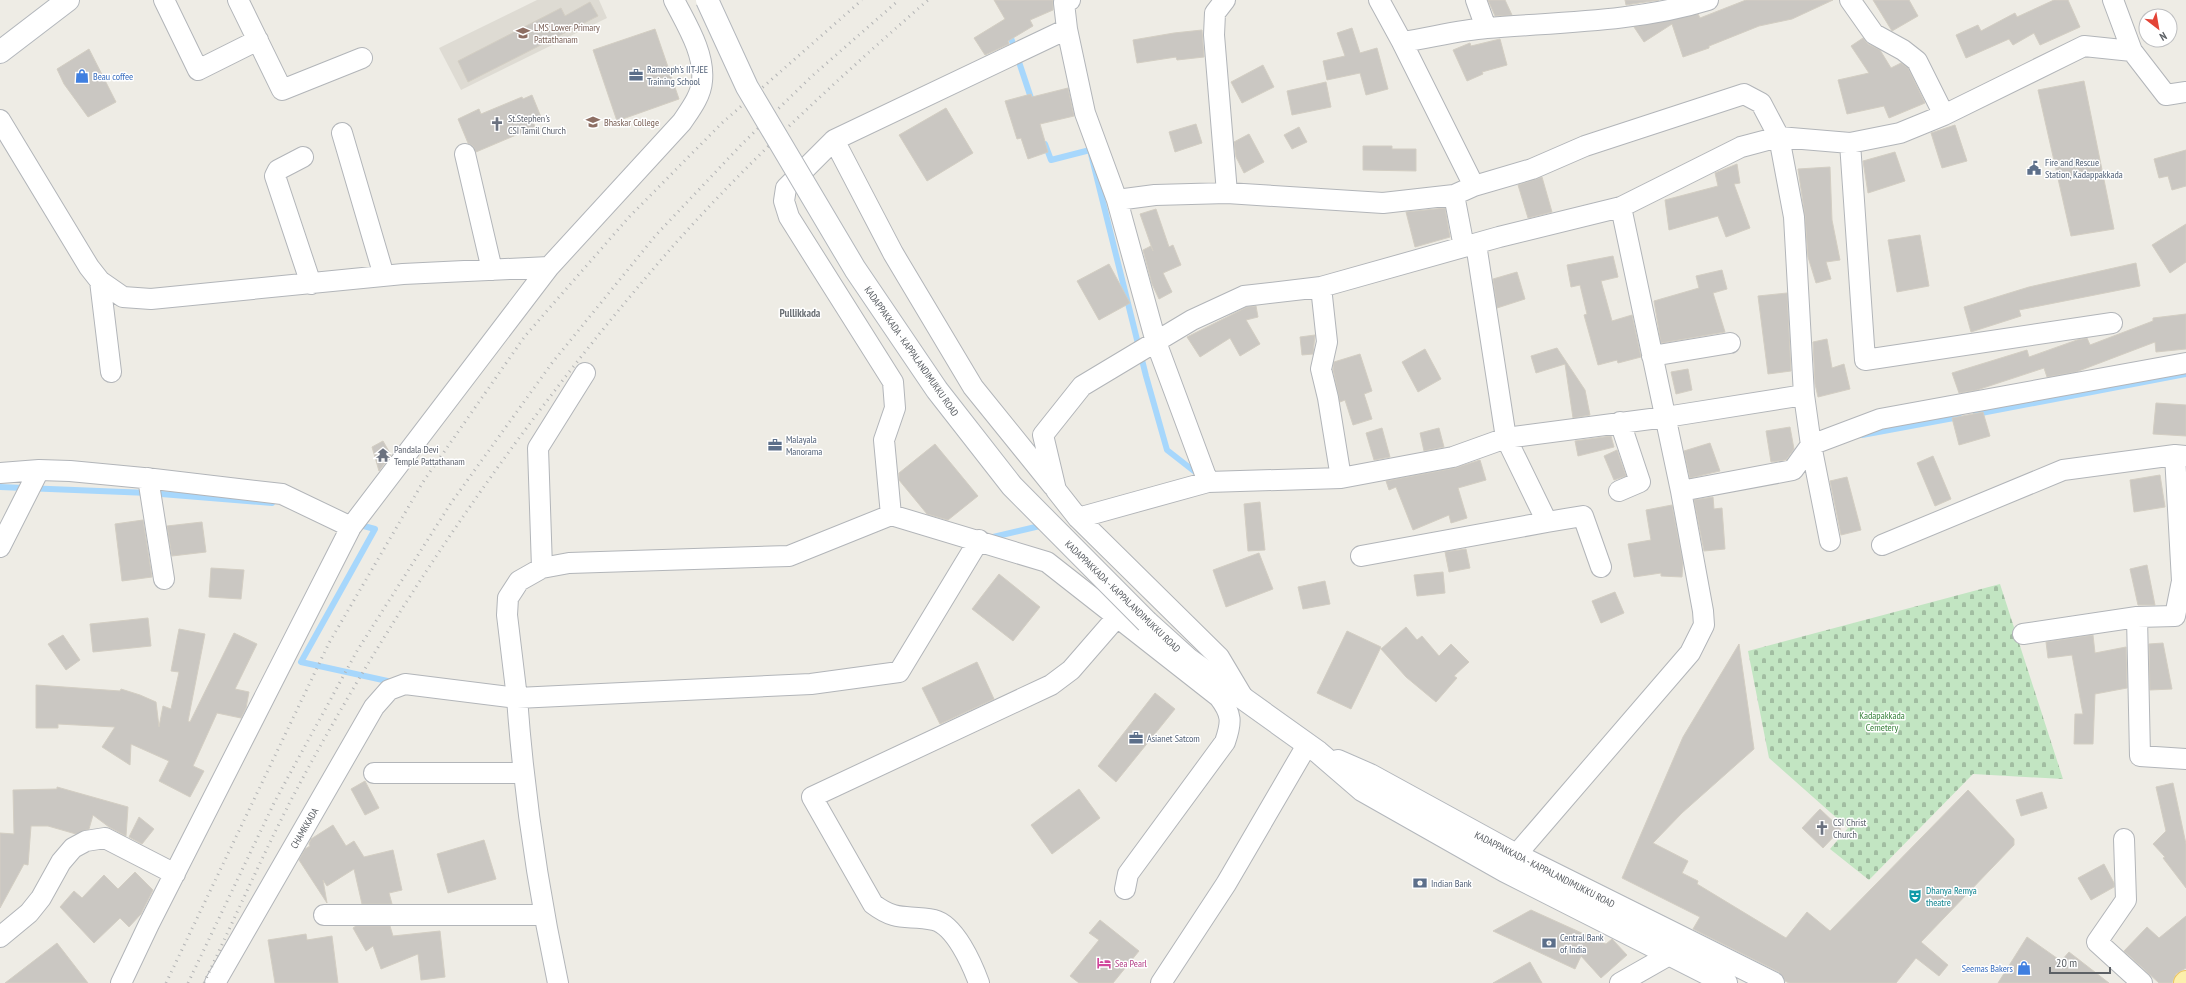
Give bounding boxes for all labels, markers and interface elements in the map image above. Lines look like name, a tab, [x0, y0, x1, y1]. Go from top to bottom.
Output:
north arrow	[2138, 8, 2178, 48]
place label: LMS Lower Primary Pattathanam	[534, 21, 600, 46]
school or university icon: LMS Lower Primary Pattathanam	[515, 25, 531, 41]
text: N	[2157, 29, 2169, 44]
place label: Rameeph's IIT-JEE Training School	[647, 63, 708, 88]
office icon: Rameeph's IIT-JEE Training School	[628, 67, 644, 83]
shop icon: Beau coffee	[74, 68, 90, 84]
place label: Beau coffee	[93, 70, 133, 83]
place label: St.Stephen's CSI Tamil Church	[508, 112, 566, 137]
school or university icon: Bhaskar College	[585, 114, 601, 130]
church icon: St.Stephen's CSI Tamil Church	[489, 116, 505, 132]
place label: Bhaskar College	[604, 116, 659, 129]
place label: Fire and Rescue Station, Kadappakkada	[2045, 156, 2123, 181]
public building icon: Fire and Rescue Station, Kadappakkada	[2026, 160, 2042, 176]
street label: KADAPPAKKADA - KAPPALANDIMUKKU ROAD	[862, 284, 962, 419]
district label: Pullikkada	[780, 306, 821, 320]
place label: Malayala Manorama	[786, 433, 822, 458]
office icon: Malayala Manorama	[767, 437, 783, 453]
place label: Pandala Devi Temple Pattathanam	[394, 443, 465, 468]
temple icon: Pandala Devi Temple Pattathanam	[375, 447, 391, 463]
street label: KADAPPAKKADA - KAPPALANDIMUKKU ROAD	[1062, 538, 1183, 655]
park label: Kadapakkada Cemetery	[1859, 709, 1905, 734]
office icon: Asianet Satcom	[1128, 730, 1144, 746]
place label: Asianet Satcom	[1147, 732, 1200, 745]
street label: CHAMKKADA	[288, 805, 321, 851]
place label: CSI Christ Church	[1833, 816, 1867, 841]
church icon: CSI Christ Church	[1814, 820, 1830, 836]
street label: KADAPPAKKADA - KAPPALANDIMUKKU ROAD	[1472, 828, 1617, 911]
bank icon: Indian Bank	[1412, 875, 1428, 891]
place label: Indian Bank	[1431, 877, 1472, 890]
place label: Dhanya Remya theatre	[1926, 884, 1977, 909]
theatre icon: Dhanya Remya theatre	[1907, 888, 1923, 904]
place label: Central Bank of India	[1560, 931, 1604, 956]
bank icon: Central Bank of India	[1541, 935, 1557, 951]
scale bar	[2050, 949, 2110, 975]
hotel icon: Sea Pearl	[1096, 955, 1112, 971]
text: 20 m	[2056, 955, 2077, 970]
place label: Sea Pearl	[1115, 957, 1148, 970]
shop icon: Seemas Bakers	[2016, 960, 2032, 976]
place label: Seemas Bakers	[1962, 962, 2014, 975]

